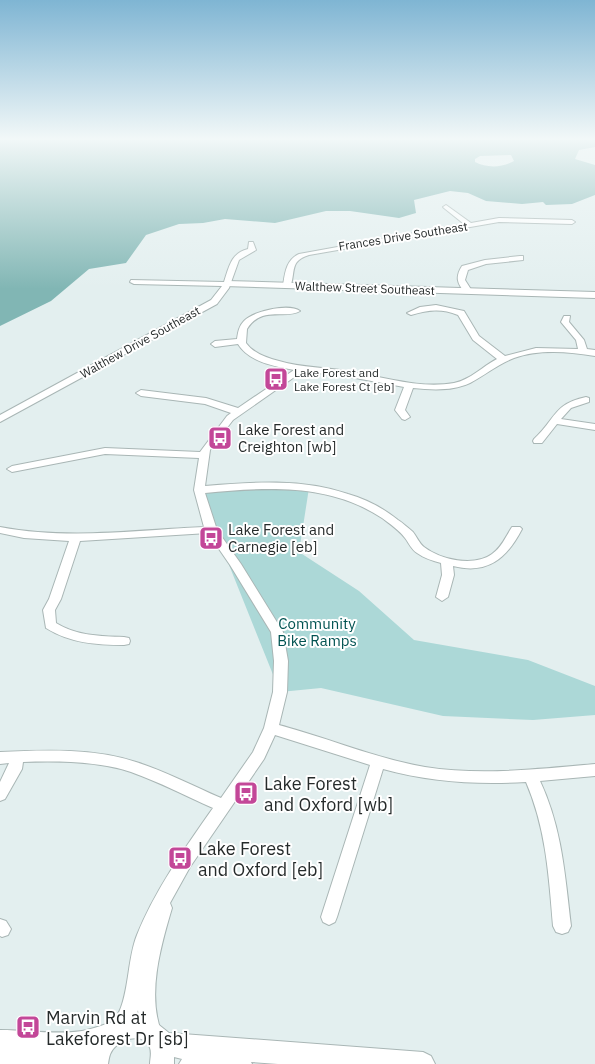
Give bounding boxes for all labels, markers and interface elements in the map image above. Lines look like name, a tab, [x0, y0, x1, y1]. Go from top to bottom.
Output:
street label: Frances Drive Southeast	[337, 218, 469, 254]
street label: Walthew Street Southeast	[295, 278, 435, 298]
street label: Walthew Drive Southeast	[77, 303, 203, 381]
place label: Lake Forest and Lake Forest Ct [eb]	[294, 365, 394, 394]
bus stop icon: Lake Forest and Lake Forest Ct [eb]	[263, 366, 289, 392]
place label: Lake Forest and Creighton [wb]	[238, 420, 344, 456]
bus stop icon: Lake Forest and Creighton [wb]	[207, 425, 233, 451]
place label: Lake Forest and Carnegie [eb]	[228, 520, 334, 556]
bus stop icon: Lake Forest and Carnegie [eb]	[198, 525, 224, 551]
park label: Community Bike Ramps	[277, 614, 357, 650]
place label: Lake Forest and Oxford [wb]	[264, 772, 393, 816]
bus stop icon: Lake Forest and Oxford [wb]	[233, 780, 259, 806]
place label: Lake Forest and Oxford [eb]	[198, 837, 323, 881]
bus stop icon: Lake Forest and Oxford [eb]	[167, 845, 193, 871]
place label: Marvin Rd at Lakeforest Dr [sb]	[46, 1006, 189, 1050]
bus stop icon: Marvin Rd at Lakeforest Dr [sb]	[15, 1014, 41, 1040]

